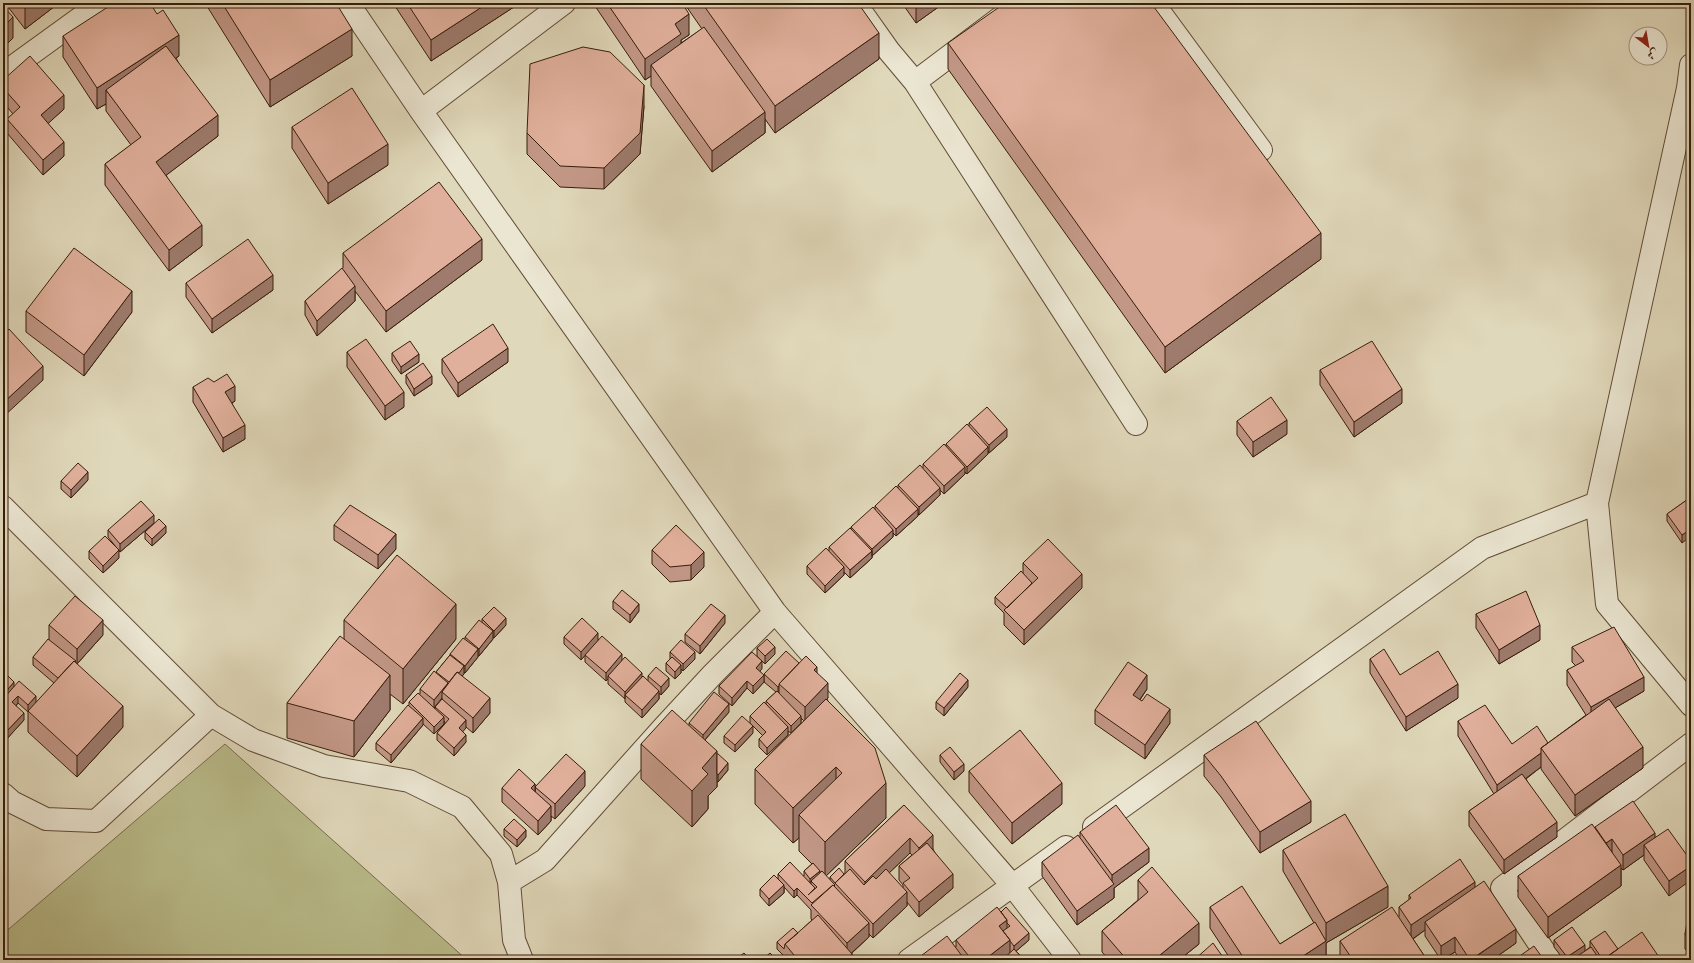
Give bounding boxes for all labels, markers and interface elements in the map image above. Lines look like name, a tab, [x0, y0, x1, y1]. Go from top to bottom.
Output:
north arrow	[1628, 26, 1668, 66]
text: ش	[1644, 45, 1661, 63]

